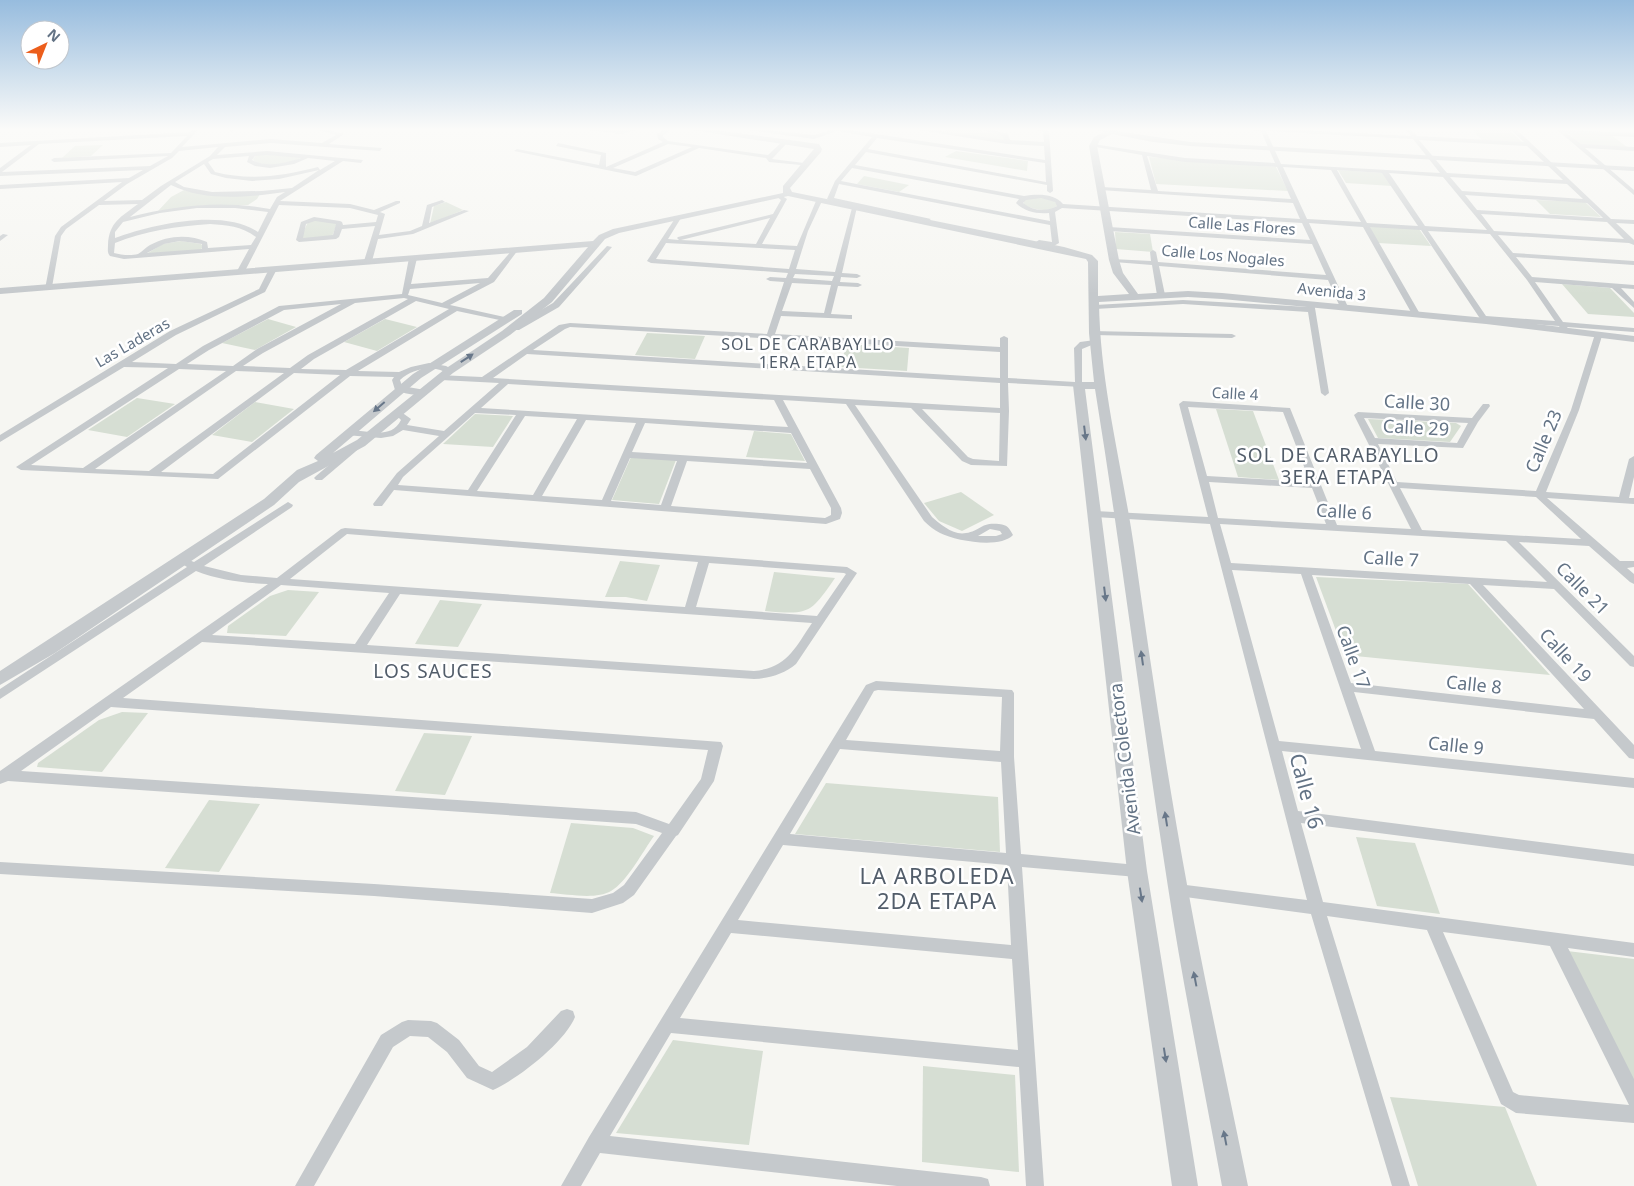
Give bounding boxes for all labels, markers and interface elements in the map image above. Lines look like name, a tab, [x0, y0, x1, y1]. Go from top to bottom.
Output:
north arrow	[20, 20, 70, 70]
text: N	[44, 24, 65, 46]
street label: Calle Las Flores	[1188, 211, 1296, 239]
street label: Calle Los Nogales	[1161, 240, 1285, 270]
street label: Avenida 3	[1297, 277, 1367, 305]
street label: Las Laderas	[91, 313, 173, 371]
district label: SOL DE CARABAYLLO 1ERA ETAPA	[721, 333, 895, 373]
one-way arrow	[461, 354, 474, 363]
street label: Calle 4	[1211, 382, 1259, 404]
street label: Calle 30	[1383, 388, 1451, 416]
one-way arrow	[373, 401, 386, 412]
street label: Calle 23	[1519, 406, 1567, 476]
street label: Calle 29	[1382, 413, 1450, 441]
one-way arrow	[1081, 425, 1089, 441]
district label: SOL DE CARABAYLLO 3ERA ETAPA	[1236, 442, 1440, 490]
street label: Calle 6	[1315, 498, 1373, 524]
street label: Calle 7	[1362, 545, 1420, 571]
street label: Calle 21	[1551, 556, 1615, 620]
one-way arrow	[1101, 587, 1109, 603]
street label: Calle 17	[1331, 622, 1377, 692]
street label: Calle 19	[1535, 623, 1597, 687]
one-way arrow	[1138, 650, 1146, 666]
district label: LOS SAUCES	[373, 658, 493, 684]
street label: Calle 8	[1445, 669, 1503, 699]
street label: Avenida Colectora	[1103, 682, 1145, 836]
street label: Calle 9	[1427, 730, 1485, 760]
street label: Calle 16	[1283, 750, 1331, 832]
one-way arrow	[1162, 810, 1170, 826]
district label: LA ARBOLEDA 2DA ETAPA	[860, 860, 1014, 915]
one-way arrow	[1137, 887, 1145, 903]
one-way arrow	[1190, 970, 1198, 986]
one-way arrow	[1162, 1048, 1170, 1064]
one-way arrow	[1221, 1130, 1229, 1146]

